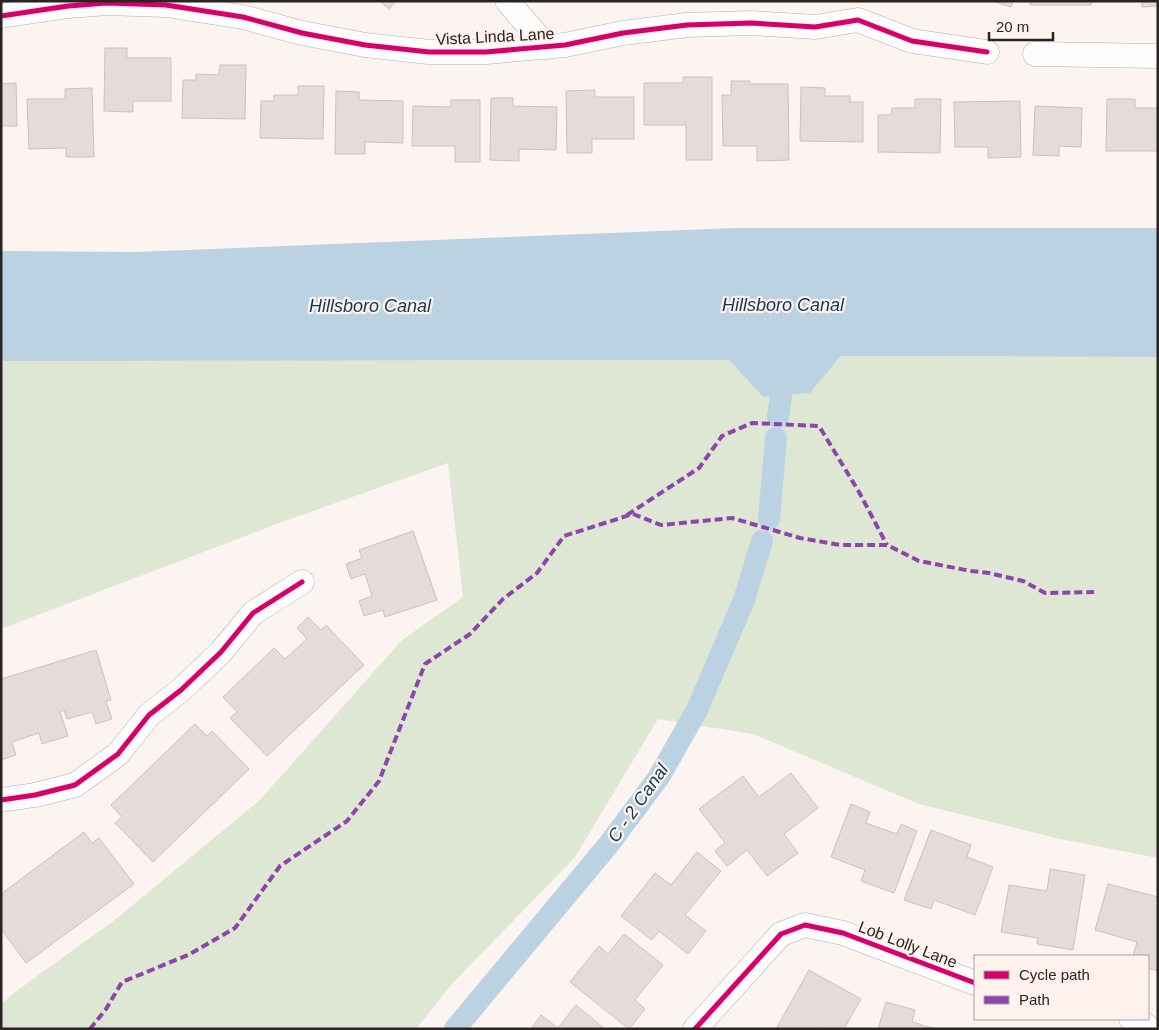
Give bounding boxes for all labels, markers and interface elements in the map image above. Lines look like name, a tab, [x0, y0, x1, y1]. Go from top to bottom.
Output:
scale bar	[989, 10, 1053, 42]
text: 20 m	[996, 18, 1029, 35]
street label: Vista Linda Lane	[435, 25, 555, 48]
water label: Hillsboro Canal	[722, 295, 845, 315]
water label: Hillsboro Canal	[309, 296, 432, 316]
water label: C - 2 Canal	[604, 759, 673, 846]
street label: Lob Lolly Lane	[856, 918, 960, 971]
legend	[974, 955, 1149, 1020]
text: Cycle path	[1019, 966, 1090, 983]
text: Path	[1019, 991, 1050, 1008]

